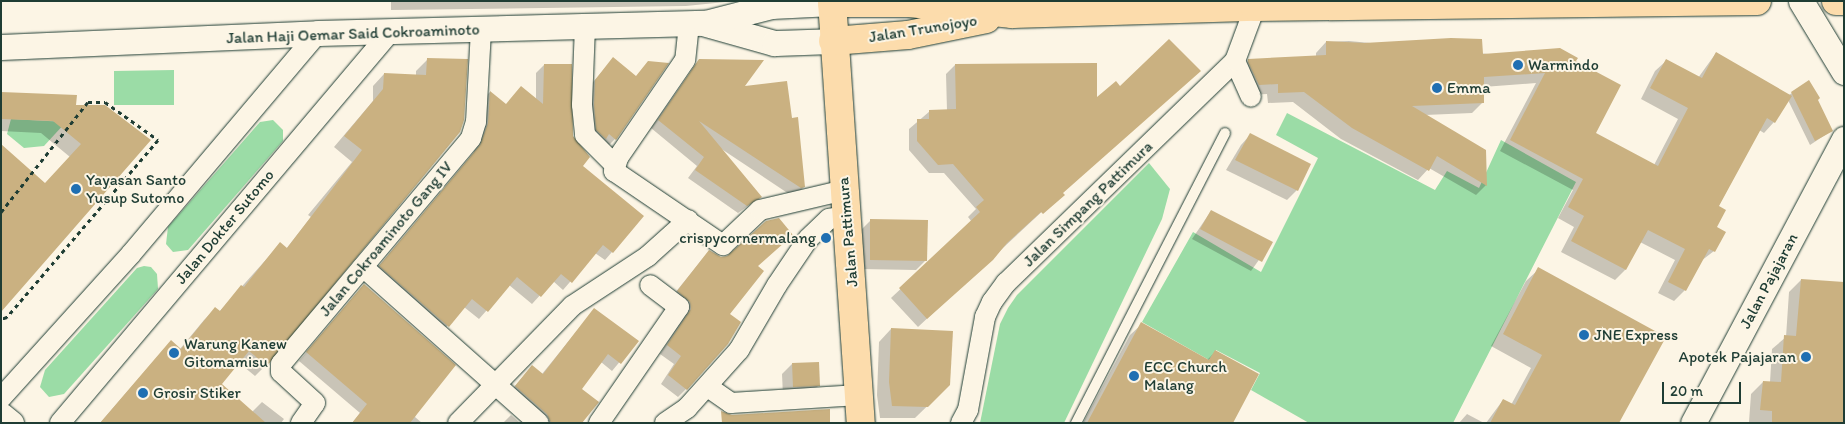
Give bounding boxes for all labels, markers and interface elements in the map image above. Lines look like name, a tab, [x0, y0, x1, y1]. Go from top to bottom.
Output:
street label: Jalan Trunojoyo	[868, 11, 978, 47]
street label: Jalan Haji Oemar Said Cokroaminoto	[226, 20, 480, 48]
place label: Warmindo	[1528, 55, 1599, 75]
marker: Warmindo	[1512, 59, 1524, 71]
place label: Emma	[1447, 78, 1491, 98]
marker: Emma	[1431, 82, 1443, 94]
street label: Jalan Simpang Pattimura	[1019, 137, 1157, 271]
street label: Jalan Cokroaminoto Gang IV	[315, 157, 457, 321]
street label: Jalan Dokter Sutomo	[171, 166, 279, 288]
place label: Yayasan Santo Yusup Sutomo	[86, 170, 186, 208]
street label: Jalan Pattimura	[834, 177, 862, 287]
marker: Yayasan Santo Yusup Sutomo	[70, 183, 82, 195]
place label: crispycornermalang	[679, 228, 816, 248]
street label: Jalan Pajajaran	[1736, 230, 1802, 332]
marker: crispycornermalang	[820, 232, 832, 244]
place label: JNE Express	[1594, 325, 1678, 345]
marker: JNE Express	[1578, 329, 1590, 341]
place label: Warung Kanew Gitomamisu	[184, 334, 287, 372]
marker: Warung Kanew Gitomamisu	[168, 347, 180, 359]
place label: Apotek Pajajaran	[1679, 347, 1796, 367]
marker: Apotek Pajajaran	[1800, 351, 1812, 363]
place label: ECC Church Malang	[1144, 357, 1227, 395]
marker: ECC Church Malang	[1128, 370, 1140, 382]
scale bar	[1665, 372, 1744, 404]
text: 20 m	[1670, 382, 1703, 400]
place label: Grosir Stiker	[153, 383, 241, 403]
marker: Grosir Stiker	[137, 387, 149, 399]

